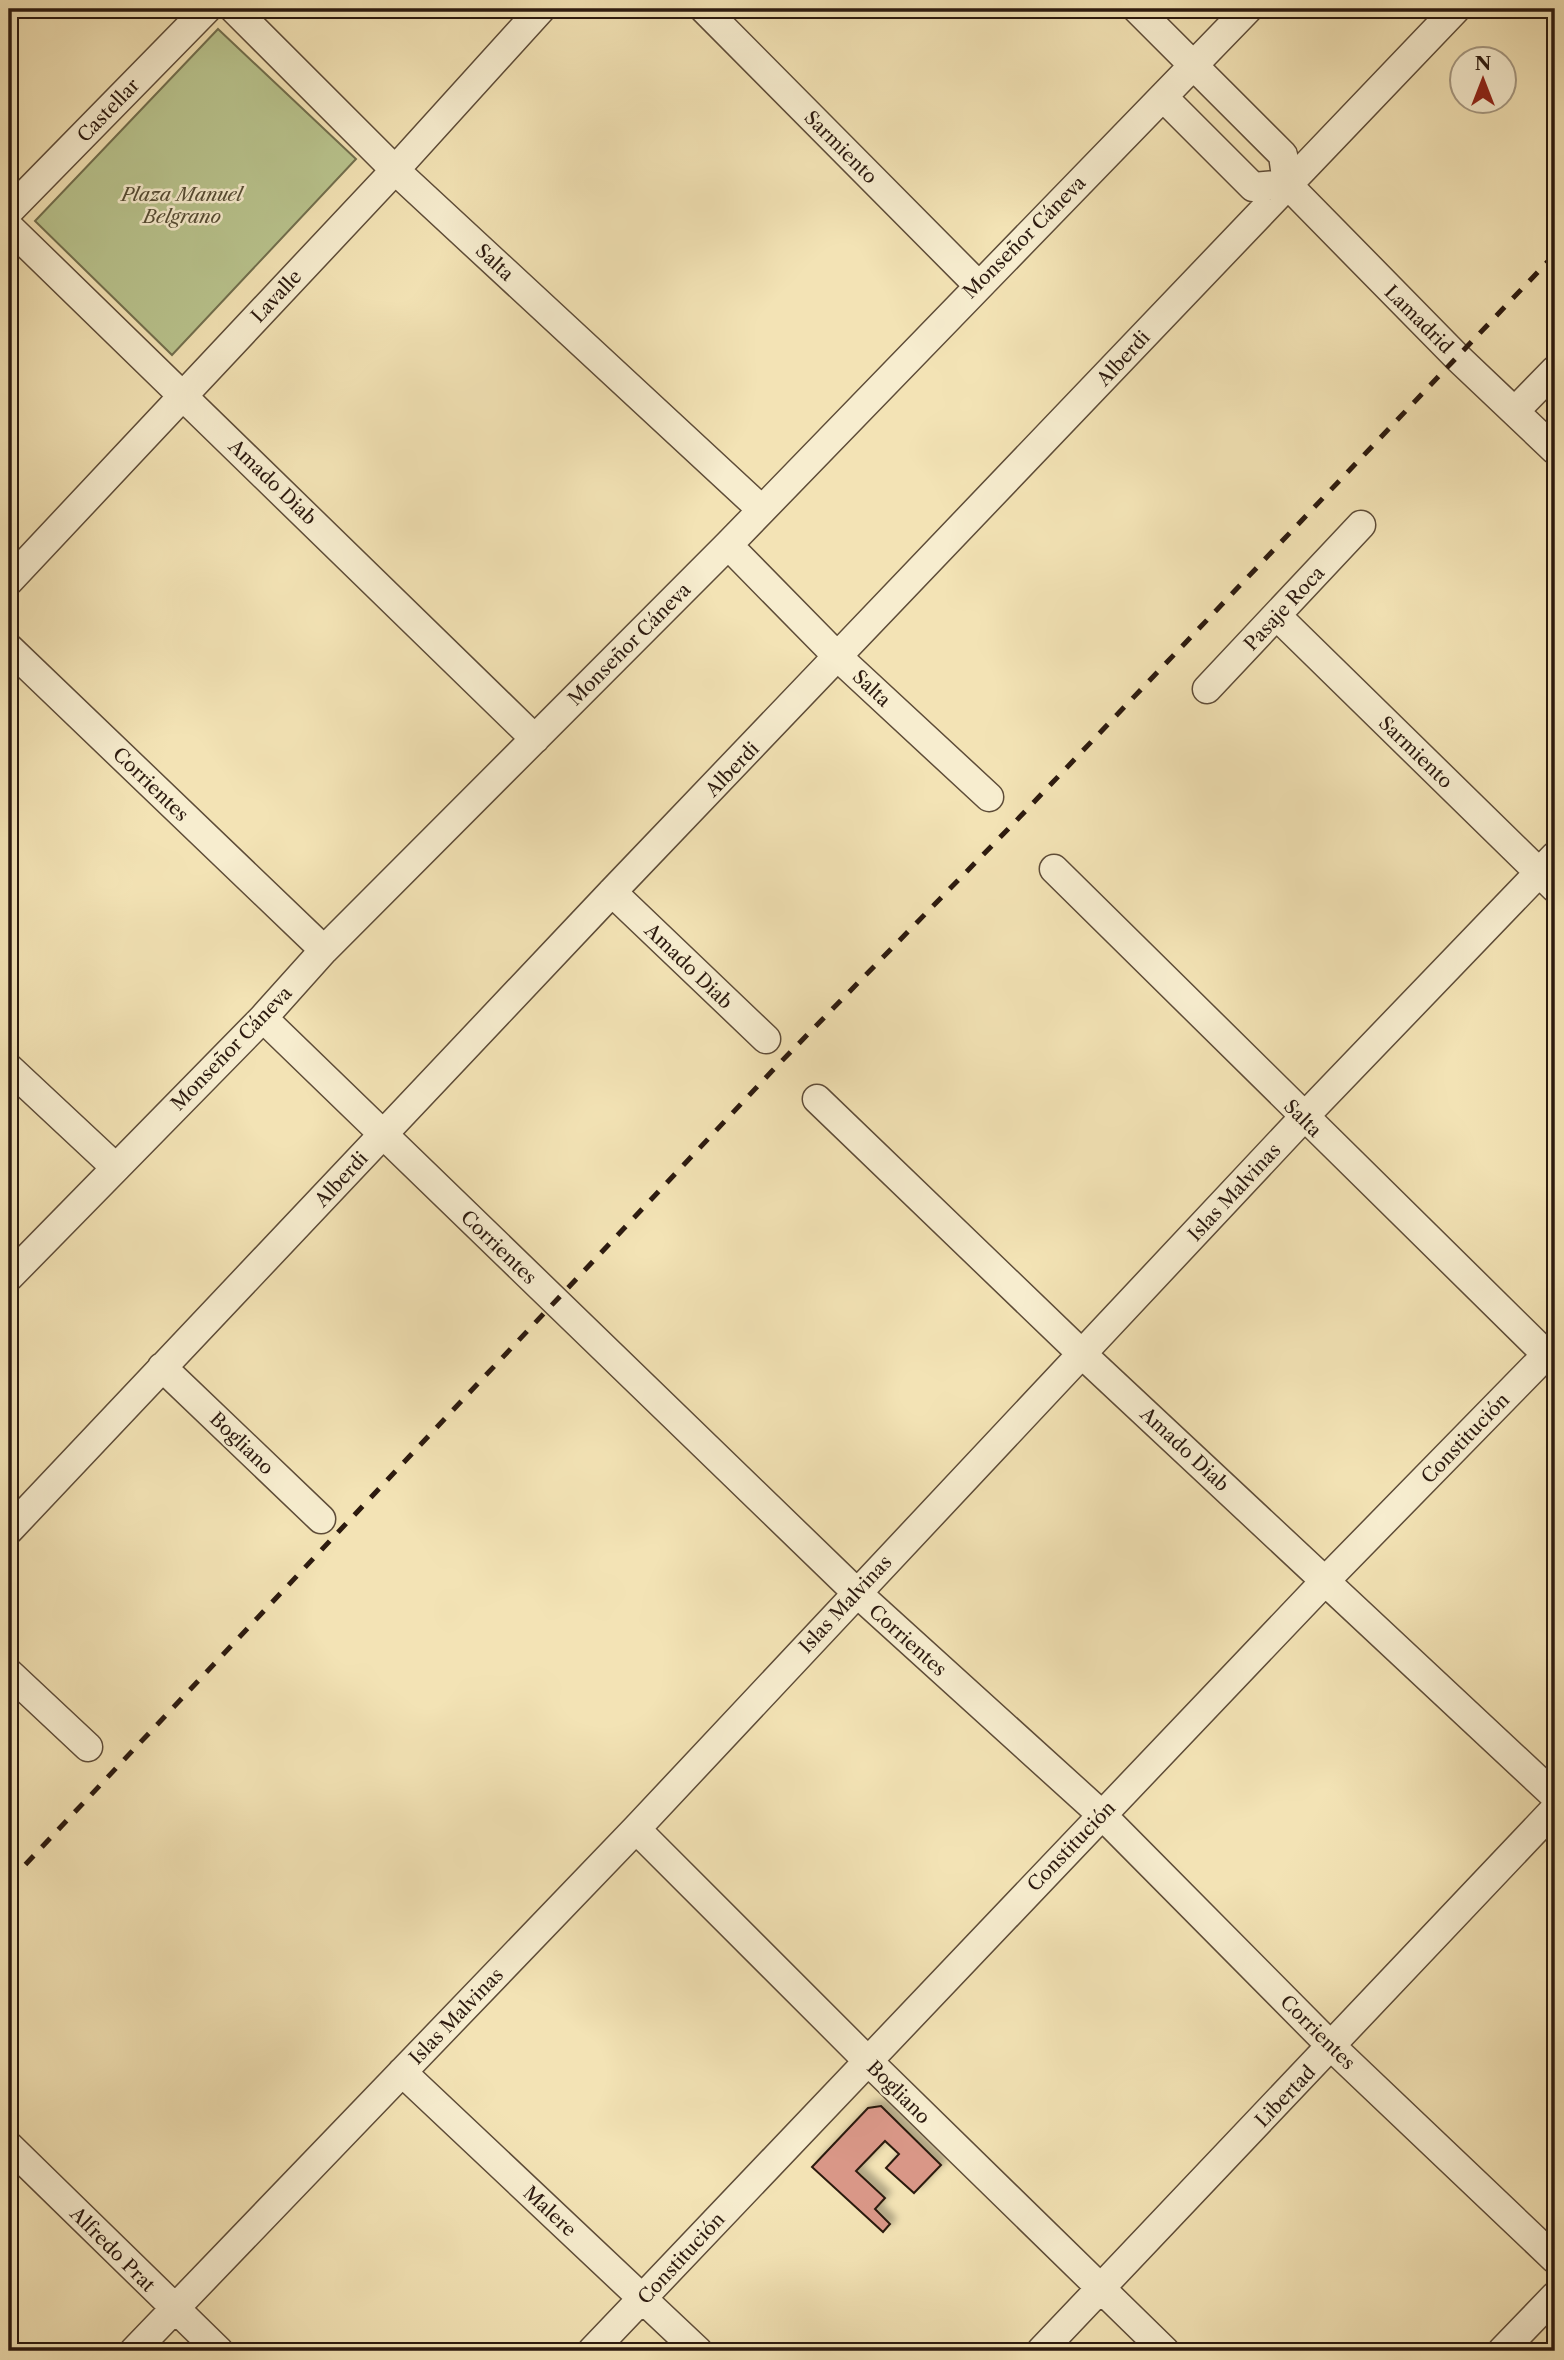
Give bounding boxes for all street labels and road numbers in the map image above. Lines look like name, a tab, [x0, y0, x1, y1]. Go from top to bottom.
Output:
street label: Castellar	[72, 74, 144, 147]
street label: Sarmiento	[799, 106, 882, 189]
street label: Monseñor Cáneva	[958, 171, 1090, 303]
street label: Salta	[471, 239, 518, 286]
street label: Lavalle	[246, 265, 306, 327]
street label: Lamadrid	[1380, 280, 1458, 359]
street label: Alberdi	[1091, 326, 1155, 391]
street label: Amado Diab	[223, 434, 321, 530]
street label: Pasaje Roca	[1239, 561, 1329, 655]
street label: Monseñor Cáneva	[563, 578, 695, 710]
street label: Salta	[848, 665, 895, 712]
street label: Sarmiento	[1374, 712, 1457, 793]
street label: Alberdi	[700, 737, 764, 802]
street label: Corrientes	[108, 743, 193, 826]
street label: Amado Diab	[639, 918, 737, 1014]
street label: Monseñor Cáneva	[166, 981, 297, 1115]
street label: Salta	[1279, 1095, 1326, 1142]
street label: Islas Malvinas	[1183, 1139, 1285, 1246]
street label: Alberdi	[309, 1147, 373, 1212]
street label: Corrientes	[456, 1206, 541, 1289]
street label: Constitución	[1417, 1388, 1514, 1488]
street label: Amado Diab	[1135, 1402, 1234, 1496]
street label: Bogliano	[205, 1407, 278, 1479]
street label: Islas Malvinas	[794, 1551, 896, 1658]
street label: Corrientes	[864, 1600, 951, 1681]
street label: Constitución	[1023, 1796, 1120, 1896]
street label: Islas Malvinas	[405, 1963, 508, 2069]
street label: Corrientes	[1275, 1990, 1360, 2075]
street label: Bogliano	[862, 2056, 935, 2129]
street label: Libertad	[1250, 2060, 1321, 2132]
street label: Malere	[519, 2181, 581, 2242]
street label: Alfredo Prat	[65, 2201, 160, 2297]
street label: Constitución	[633, 2208, 730, 2309]

